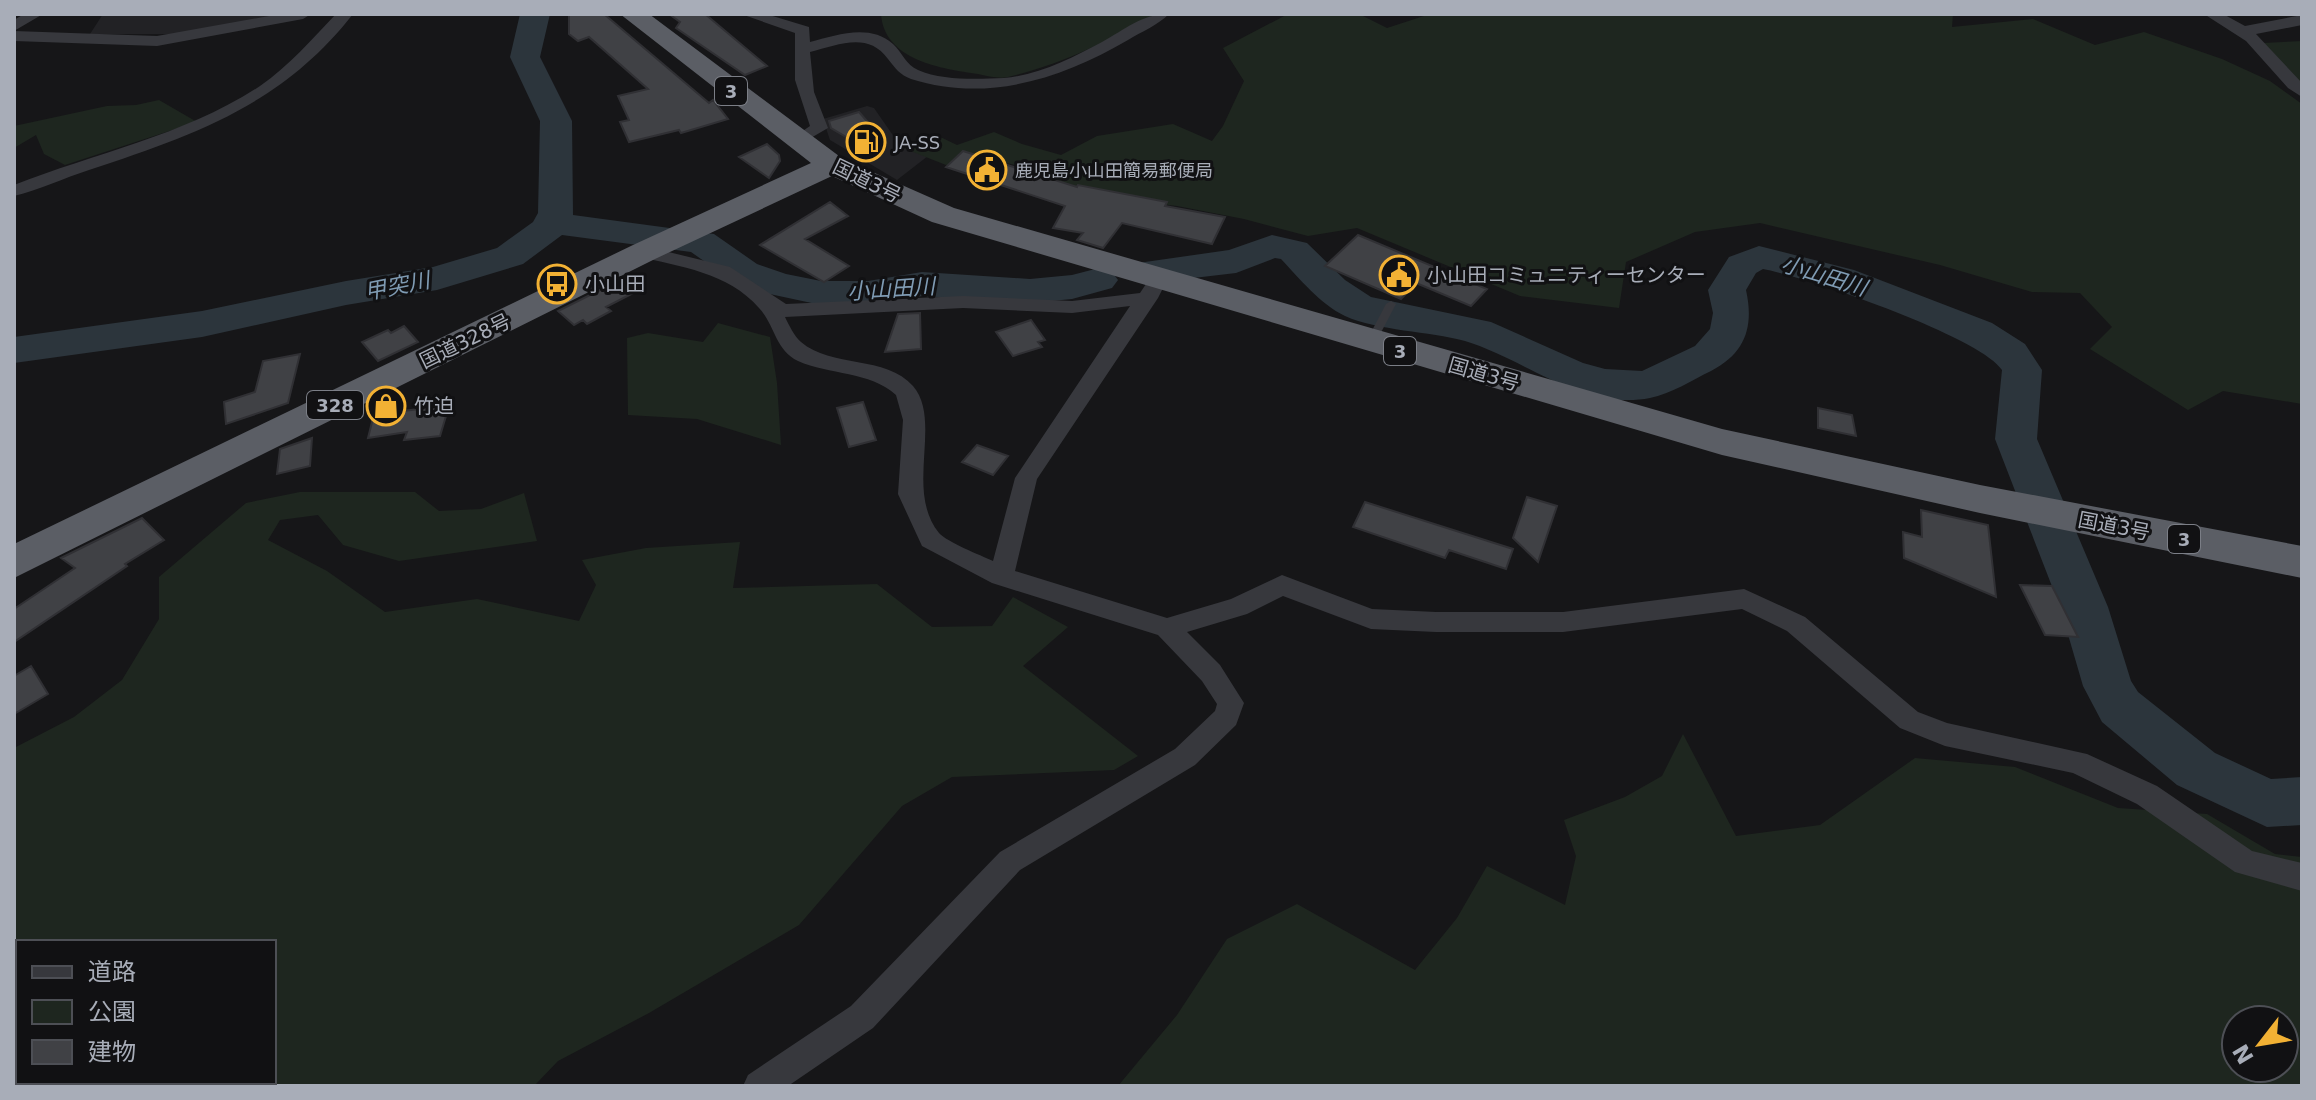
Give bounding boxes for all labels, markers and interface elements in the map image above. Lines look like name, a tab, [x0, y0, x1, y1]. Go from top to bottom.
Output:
road number: 3	[715, 77, 747, 105]
fuel station icon: JA-SS	[845, 121, 887, 163]
place label: JA-SS	[893, 132, 940, 153]
public building icon: 鹿児島小山田簡易郵便局	[966, 149, 1008, 191]
street label: 国道3号	[829, 154, 905, 208]
place label: 鹿児島小山田簡易郵便局	[1015, 160, 1213, 181]
water label: 小山田川	[1778, 251, 1872, 301]
public building icon: 小山田コミュニティーセンター	[1378, 254, 1420, 296]
bus stop icon: 小山田	[536, 263, 578, 305]
place label: 小山田コミュニティーセンター	[1427, 263, 1706, 287]
water label: 甲突川	[362, 267, 434, 305]
place label: 小山田	[585, 272, 645, 296]
water label: 小山田川	[846, 273, 938, 305]
street label: 国道328号	[416, 309, 514, 373]
road number: 3	[1384, 337, 1416, 365]
street label: 国道3号	[1446, 352, 1522, 396]
shop icon: 竹迫	[365, 385, 407, 427]
road number: 328	[307, 391, 363, 419]
place label: 竹迫	[414, 394, 454, 418]
street label: 国道3号	[2076, 507, 2152, 545]
road number: 3	[2168, 525, 2200, 553]
legend	[16, 940, 276, 1084]
text: 道路	[88, 958, 136, 986]
text: 公園	[88, 998, 136, 1026]
north arrow	[2220, 1004, 2300, 1084]
text: 建物	[88, 1038, 136, 1066]
text: N	[2228, 1040, 2259, 1068]

